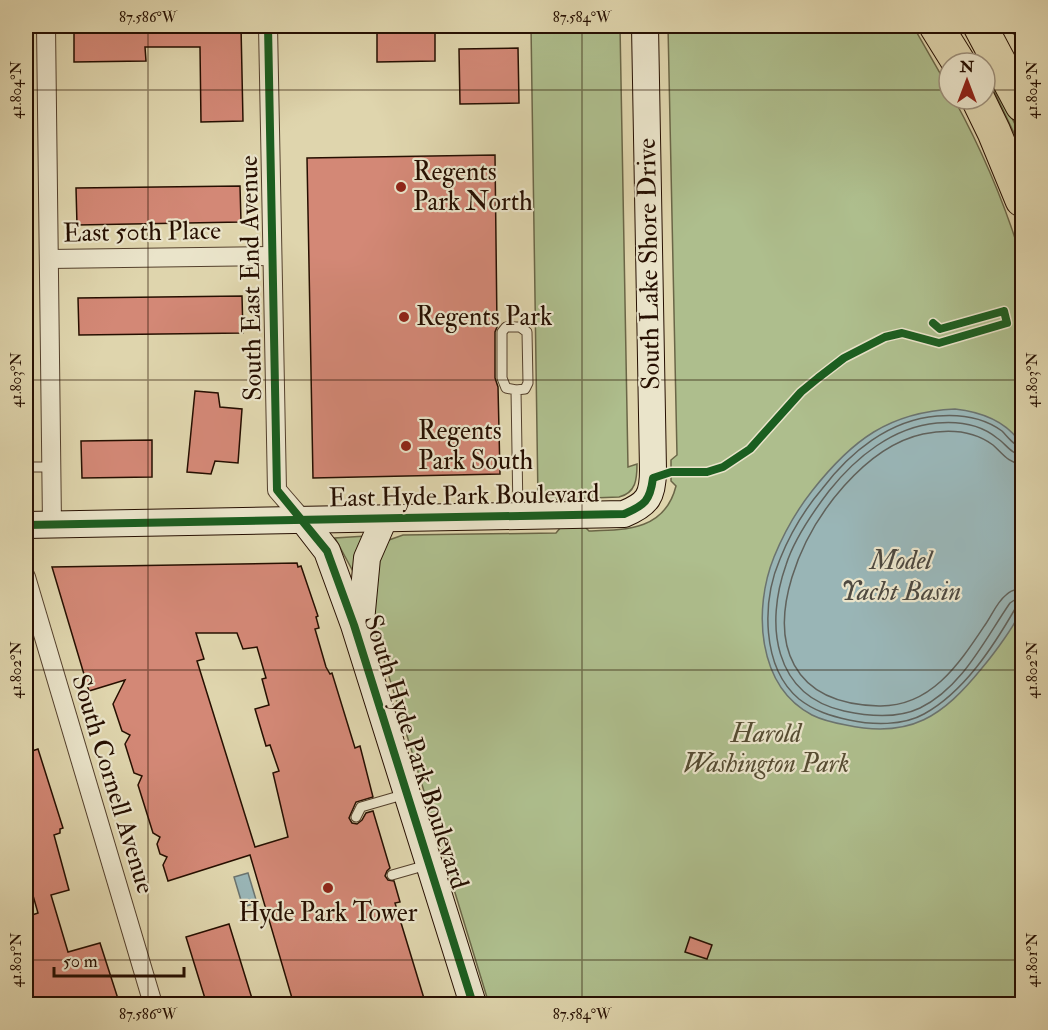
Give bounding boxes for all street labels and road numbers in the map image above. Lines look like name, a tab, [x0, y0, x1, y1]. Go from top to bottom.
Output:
street label: South Lake Shore Drive	[631, 138, 667, 390]
street label: South East End Avenue	[233, 155, 269, 401]
street label: East 50th Place	[63, 215, 221, 249]
street label: East Hyde Park Boulevard	[328, 478, 600, 514]
street label: South Hyde Park Boulevard	[357, 611, 476, 893]
street label: South Cornell Avenue	[64, 671, 162, 898]

